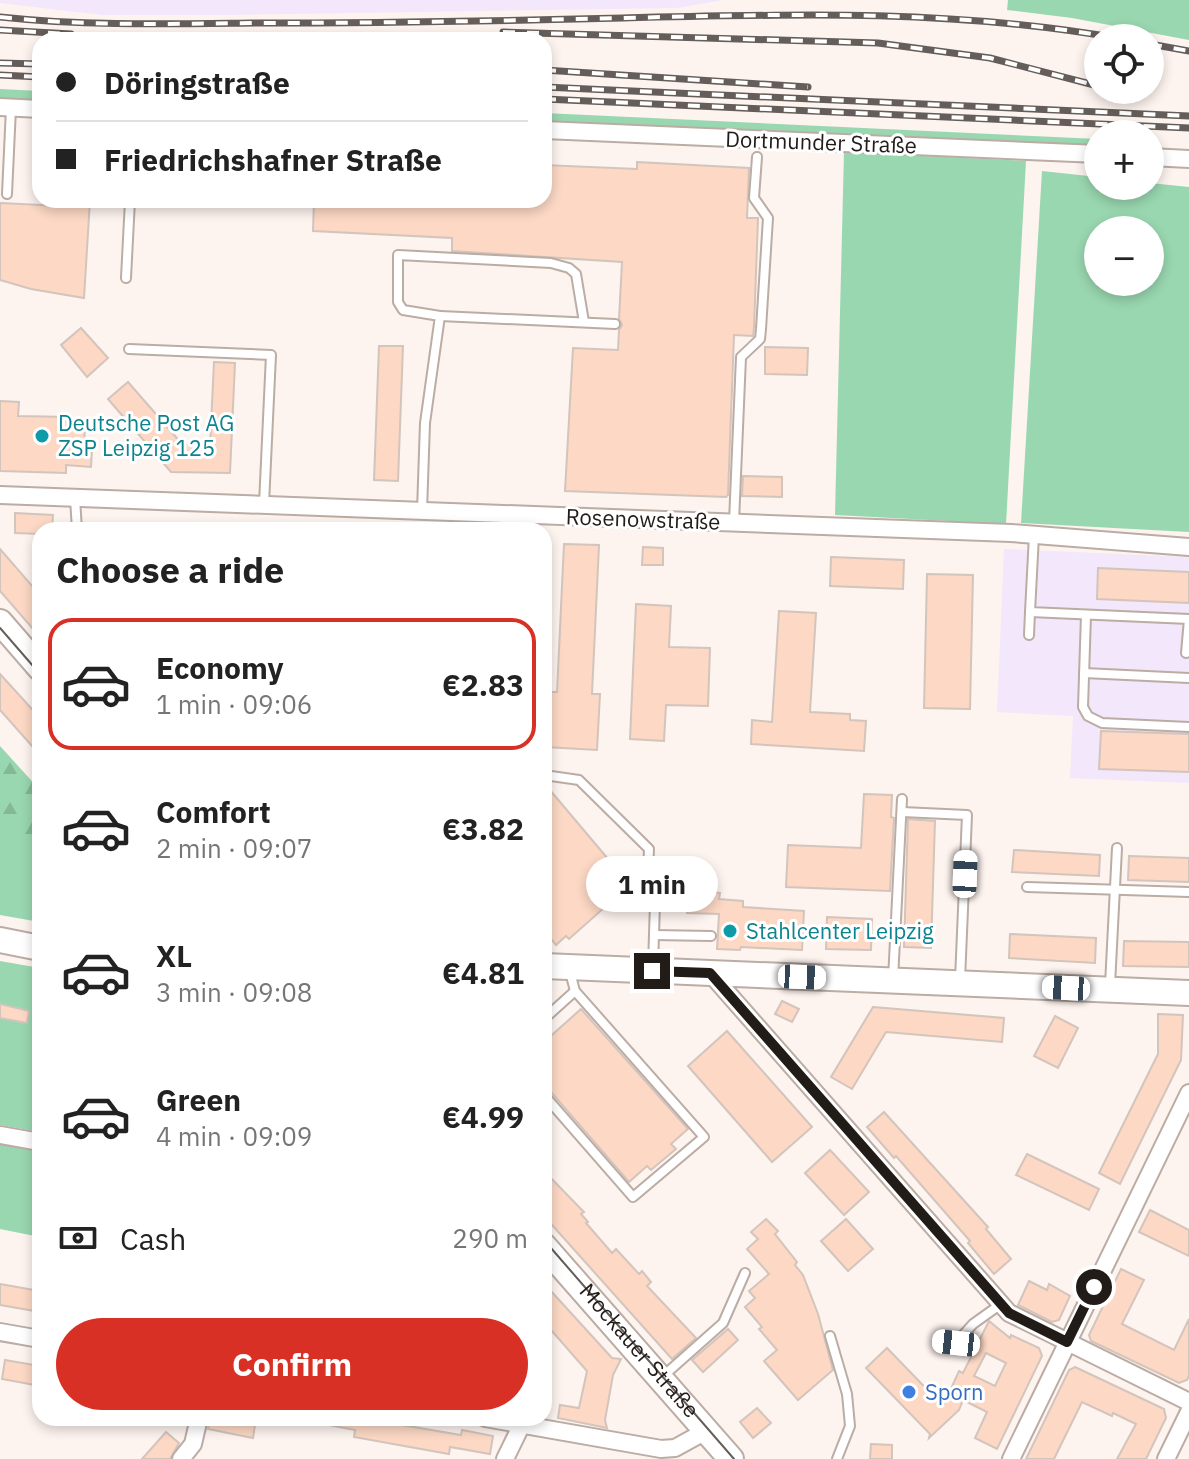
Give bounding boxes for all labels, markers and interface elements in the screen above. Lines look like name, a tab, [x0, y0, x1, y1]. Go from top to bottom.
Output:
map controls	[1084, 24, 1164, 296]
button: locate	[1084, 24, 1164, 104]
text: Döringstraße	[104, 63, 290, 102]
button: +	[1084, 120, 1164, 200]
street label: Dortmunder Straße	[725, 124, 917, 159]
text: Friedrichshafner Straße	[104, 140, 442, 179]
button: −	[1084, 216, 1164, 296]
place label: Deutsche Post AG ZSP Leipzig 125	[58, 408, 234, 462]
marker: Deutsche Post AG ZSP Leipzig 125	[33, 427, 51, 445]
street label: Rosenowstraße	[565, 501, 721, 536]
text: Choose a ride	[56, 546, 284, 593]
icon: car	[60, 648, 132, 720]
text: Economy	[156, 648, 284, 687]
text: €2.83	[442, 665, 524, 704]
text: 1 min · 09:06	[156, 687, 312, 721]
icon: car	[60, 792, 132, 864]
text: Comfort	[156, 792, 271, 831]
text: €3.82	[442, 809, 524, 848]
text: 2 min · 09:07	[156, 831, 312, 865]
car	[952, 850, 978, 898]
callout: 1 min	[586, 855, 718, 911]
text: 1 min	[618, 867, 686, 901]
place label: Stahlcenter Leipzig	[746, 916, 934, 945]
marker: Stahlcenter Leipzig	[721, 922, 739, 940]
icon: car	[60, 936, 132, 1008]
text: XL	[156, 936, 192, 975]
text: €4.81	[442, 953, 524, 992]
route end	[634, 953, 670, 989]
car	[778, 964, 826, 990]
text: 3 min · 09:08	[156, 975, 312, 1009]
car	[1041, 975, 1091, 1001]
icon: car	[60, 1080, 132, 1152]
text: Green	[156, 1080, 241, 1119]
text: €4.99	[442, 1097, 524, 1136]
text: 4 min · 09:09	[156, 1119, 312, 1153]
icon: cash	[56, 1216, 100, 1260]
text: Cash	[120, 1219, 186, 1258]
text: 290 m	[452, 1221, 528, 1255]
route start	[1076, 1269, 1112, 1305]
street label: Mockauer Straße	[574, 1277, 706, 1423]
button: Confirm	[56, 1318, 528, 1410]
car	[931, 1329, 981, 1357]
place label: Sporn	[925, 1377, 983, 1406]
marker: Sporn	[900, 1383, 918, 1401]

